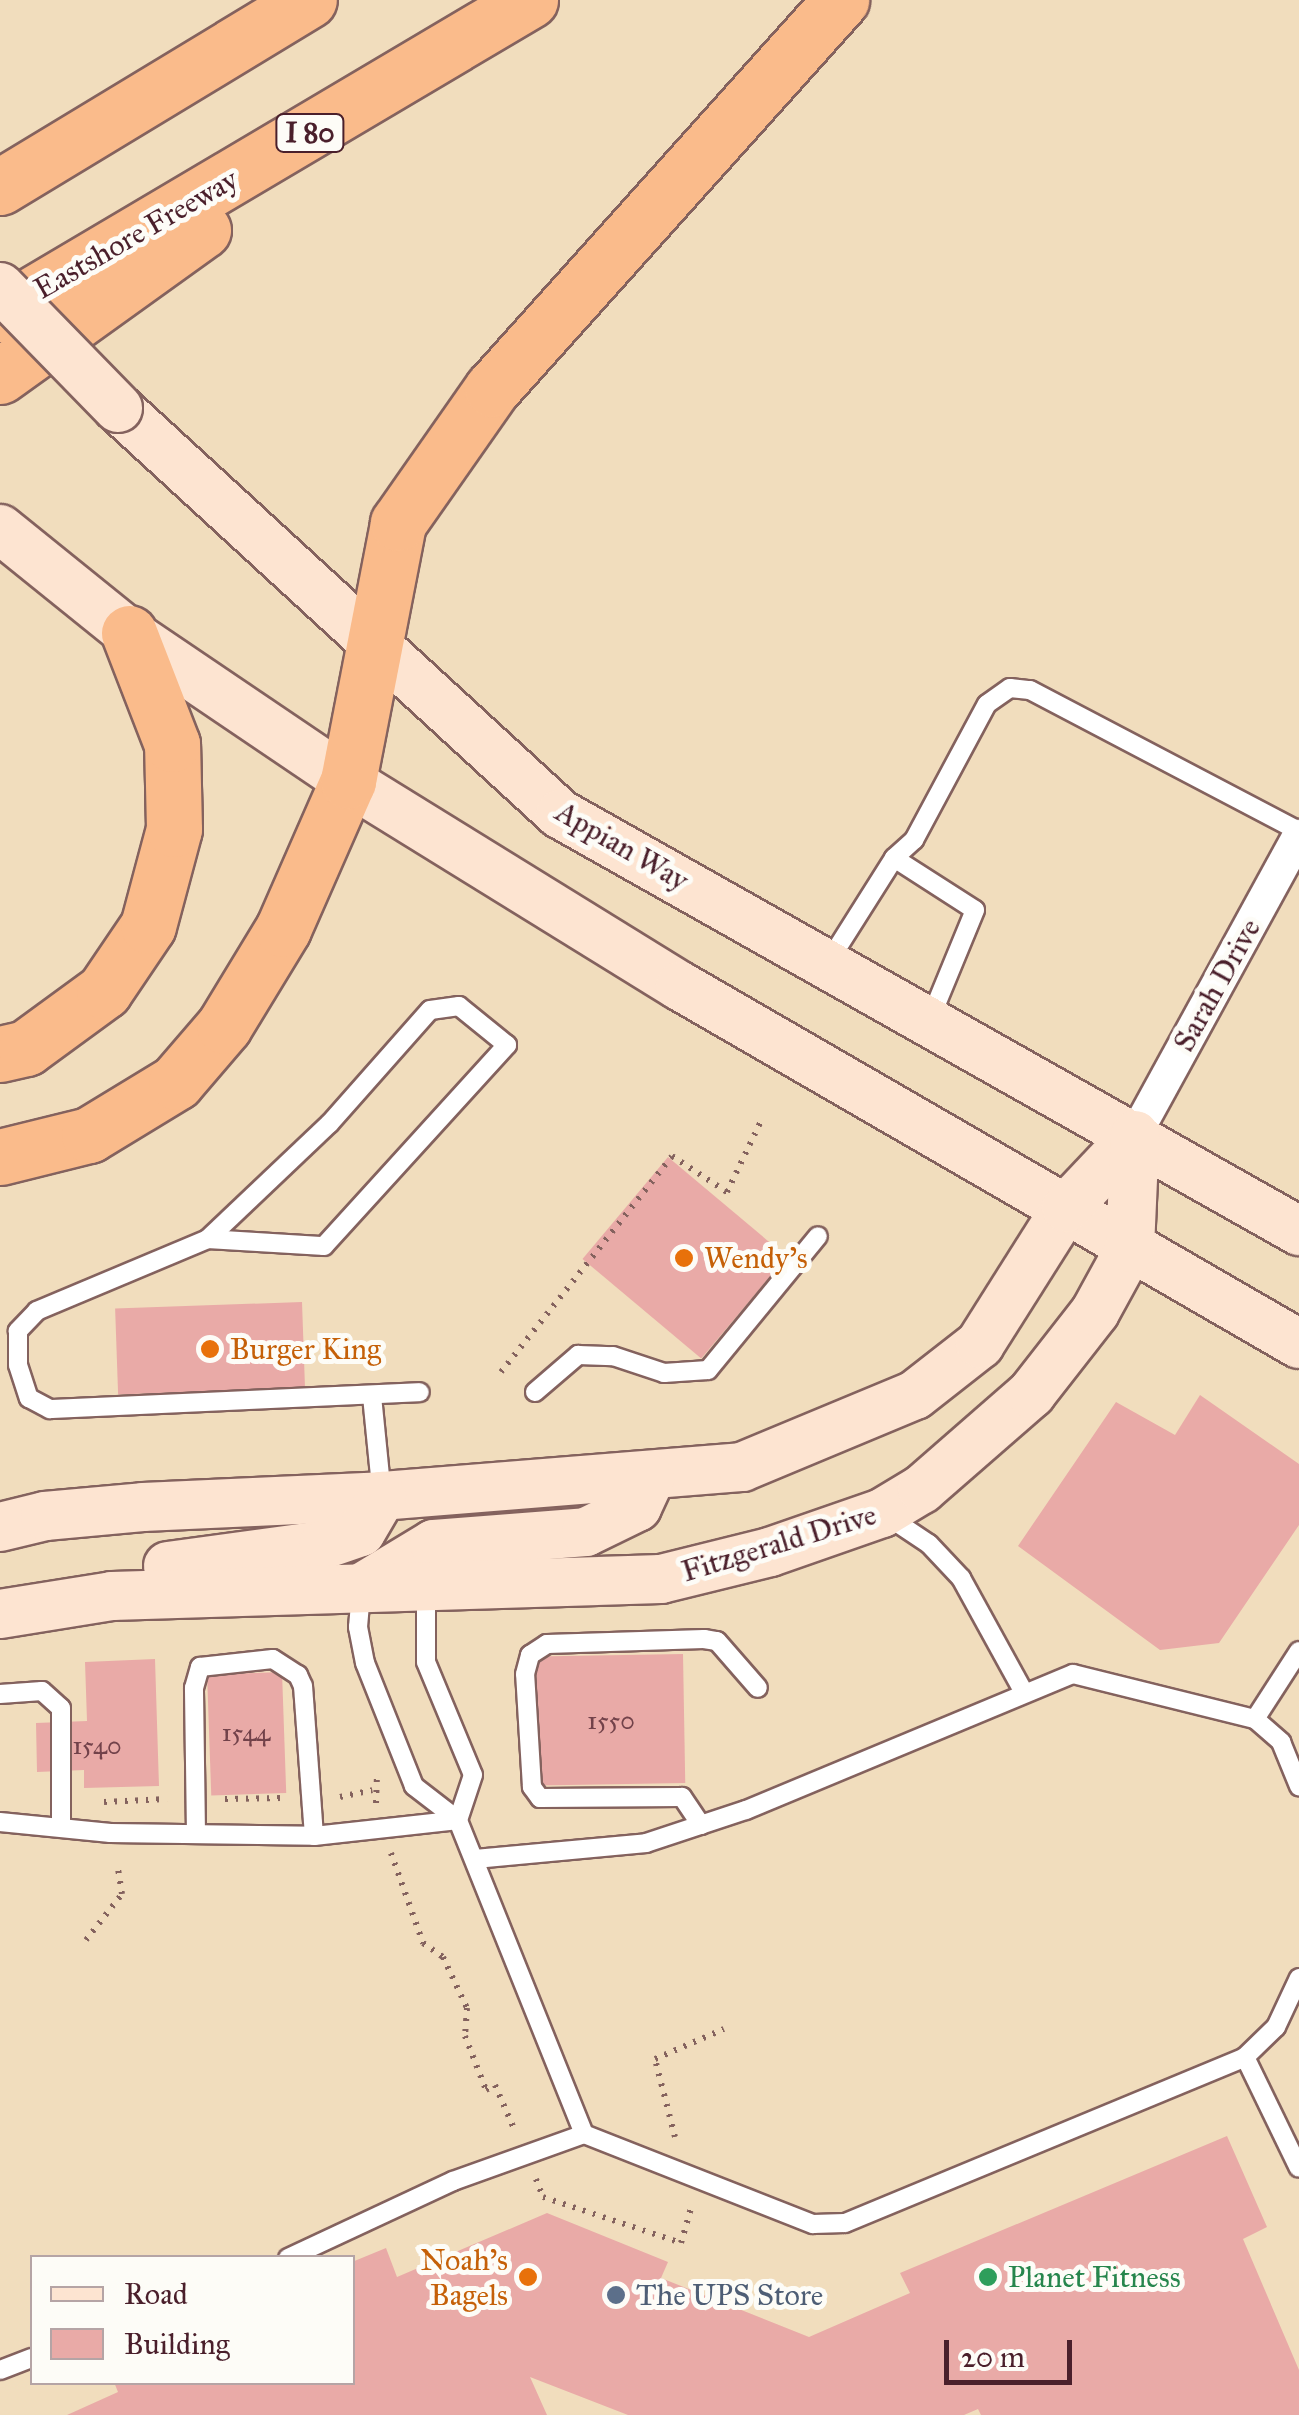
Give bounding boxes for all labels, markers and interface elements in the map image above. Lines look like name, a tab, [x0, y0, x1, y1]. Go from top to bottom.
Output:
road number: I 80	[275, 110, 345, 156]
street label: Eastshore Freeway	[28, 161, 244, 307]
street label: Appian Way	[549, 794, 695, 898]
street label: Sarah Drive	[1166, 912, 1268, 1058]
place label: Wendy's	[704, 1240, 808, 1276]
marker: Wendy's	[673, 1247, 695, 1269]
place label: Burger King	[230, 1331, 381, 1367]
marker: Burger King	[199, 1338, 221, 1360]
street label: Fitzgerald Drive	[677, 1496, 881, 1590]
house number: 1550	[587, 1706, 635, 1736]
house number: 1544	[222, 1718, 270, 1748]
house number: 1540	[72, 1731, 122, 1761]
place label: Noah's Bagels	[420, 2242, 508, 2312]
legend	[30, 2255, 355, 2385]
place label: Planet Fitness	[1008, 2259, 1181, 2295]
marker: Noah's Bagels	[517, 2266, 539, 2288]
marker: Planet Fitness	[977, 2266, 999, 2288]
text: Road	[124, 2276, 188, 2312]
place label: The UPS Store	[636, 2277, 823, 2313]
marker: The UPS Store	[605, 2284, 627, 2306]
scale bar	[949, 2320, 1076, 2382]
text: Building	[124, 2326, 230, 2362]
text: 20 m	[961, 2339, 1025, 2375]

